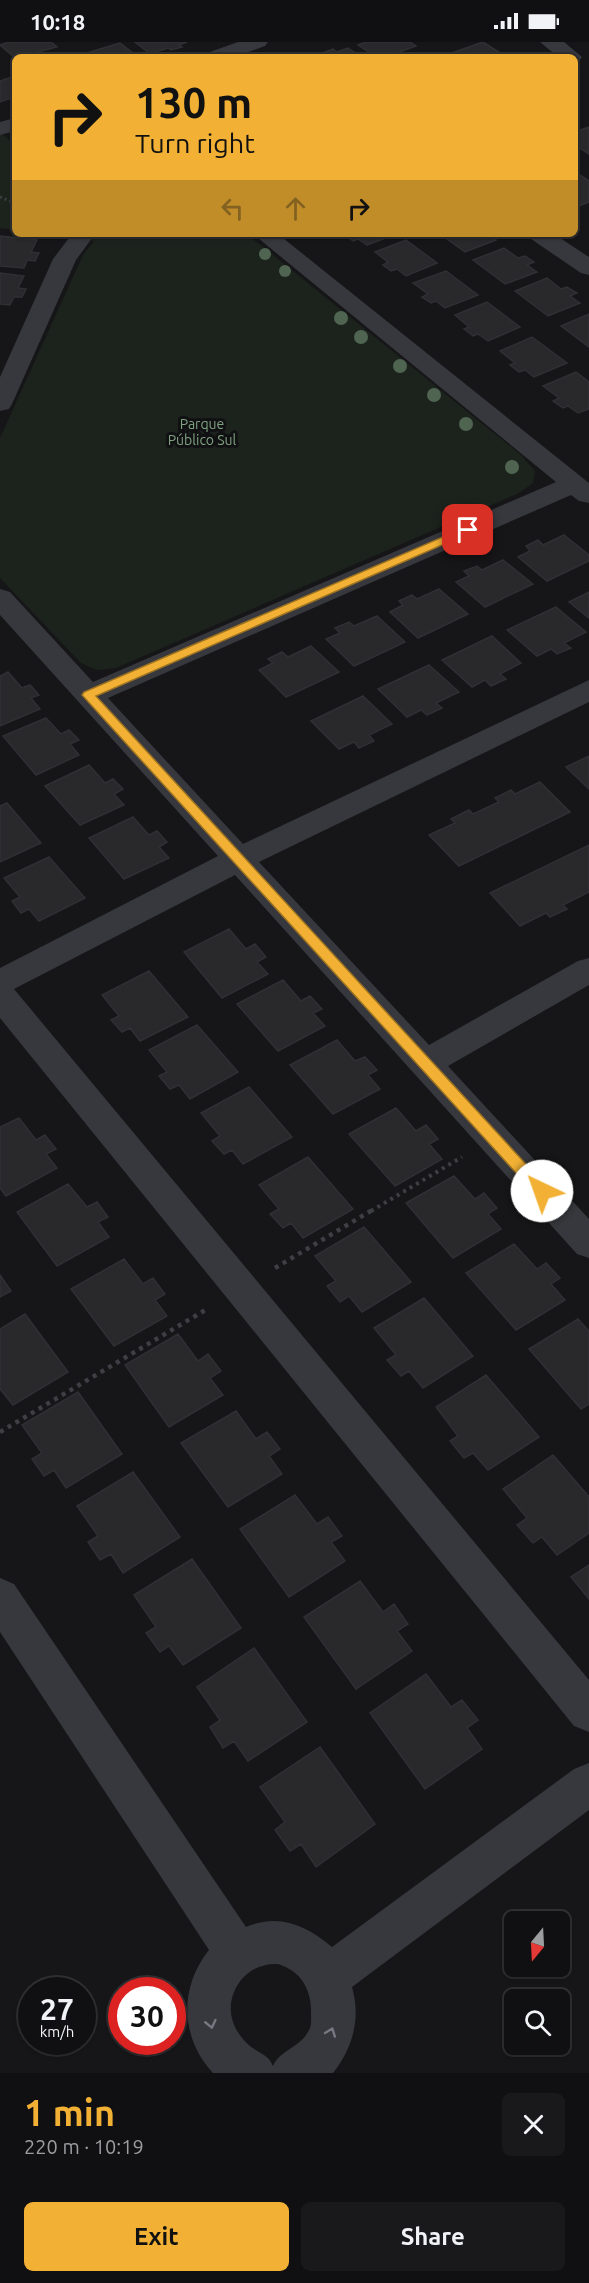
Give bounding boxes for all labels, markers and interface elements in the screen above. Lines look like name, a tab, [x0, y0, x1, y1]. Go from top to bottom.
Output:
text: 10:18	[30, 9, 85, 34]
icon: right	[36, 78, 114, 156]
text: 130 m	[135, 79, 252, 126]
text: Turn right	[135, 128, 255, 158]
icon: left	[216, 192, 249, 225]
icon: ahead	[279, 192, 312, 225]
icon: right	[342, 192, 375, 225]
park label: Parque Público Sul	[168, 416, 237, 448]
pin	[442, 504, 493, 555]
icon: arrive	[451, 513, 484, 546]
position arrow	[510, 1159, 574, 1223]
north arrow	[504, 1911, 570, 1977]
map controls	[504, 1911, 570, 2055]
speed limit sign: 30	[108, 1977, 186, 2055]
button: search	[504, 1989, 570, 2055]
text: 27	[40, 1992, 74, 2026]
one-way arrow	[204, 2019, 217, 2029]
text: km/h	[40, 2023, 74, 2040]
one-way arrow	[323, 2027, 336, 2037]
text: 1 min	[24, 2092, 115, 2133]
button: close	[502, 2093, 565, 2156]
text: 220 m · 10:19	[24, 2135, 144, 2158]
button: Exit	[24, 2202, 289, 2271]
button: Share	[301, 2202, 565, 2271]

